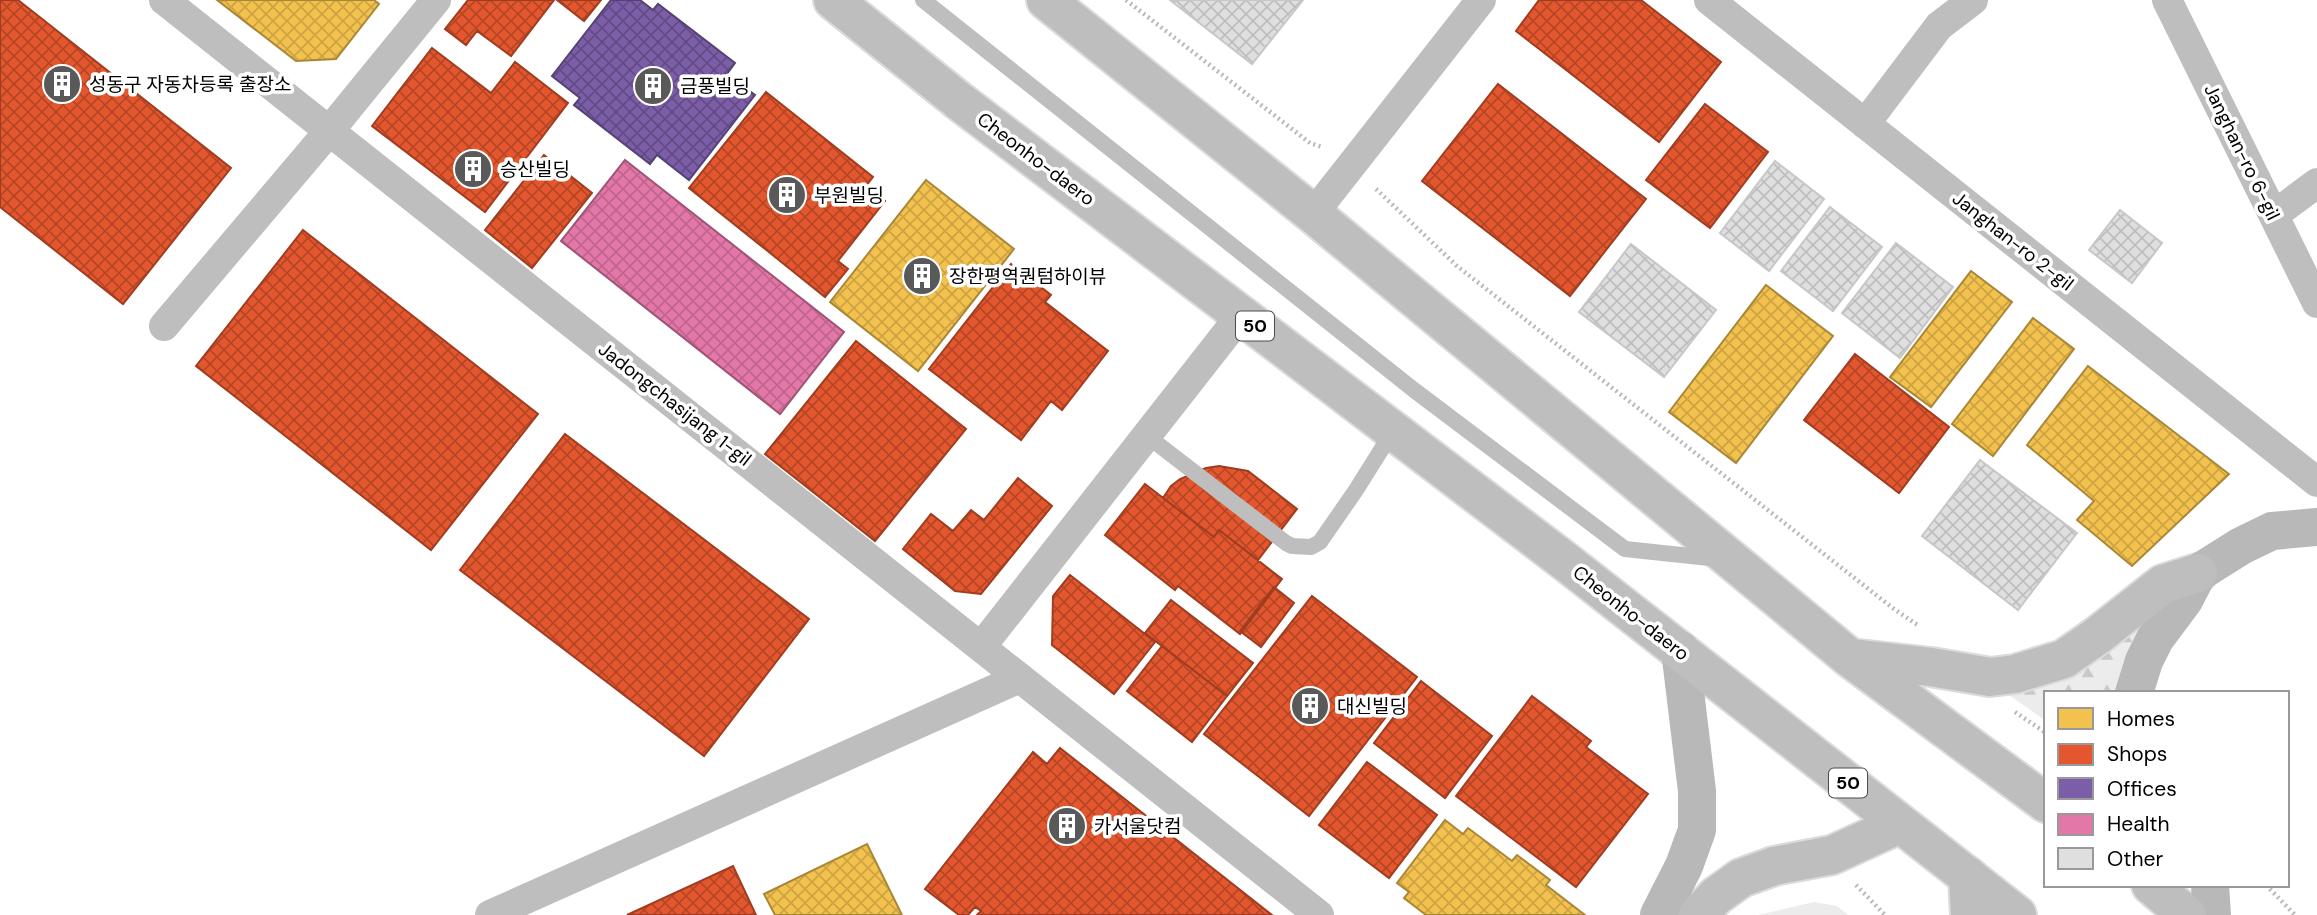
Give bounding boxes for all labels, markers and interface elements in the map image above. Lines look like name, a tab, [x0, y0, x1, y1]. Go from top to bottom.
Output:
building icon: 성동구 자동차등록 출장소	[41, 63, 83, 105]
building icon: 금풍빌딩	[632, 65, 674, 107]
place label: 성동구 자동차등록 출장소	[89, 72, 291, 97]
place label: 금풍빌딩	[680, 74, 750, 99]
street label: Janghan-ro 6-gil	[2198, 80, 2286, 224]
street label: Cheonho-daero	[972, 107, 1100, 211]
building icon: 승산빌딩	[452, 148, 494, 190]
place label: 승산빌딩	[500, 157, 570, 182]
building icon: 부원빌딩	[766, 174, 808, 216]
place label: 부원빌딩	[814, 183, 884, 208]
street label: Janghan-ro 2-gil	[1947, 186, 2079, 296]
building icon: 장한평역퀀텀하이뷰	[901, 255, 943, 297]
place label: 장한평역퀀텀하이뷰	[949, 264, 1106, 289]
road number: 50	[1236, 312, 1274, 340]
street label: Jadongchasijang 1-gil	[593, 336, 757, 472]
street label: Cheonho-daero	[1568, 560, 1694, 666]
building icon: 대신빌딩	[1289, 685, 1331, 727]
legend	[2044, 691, 2289, 887]
place label: 대신빌딩	[1337, 694, 1407, 719]
text: Homes	[2107, 705, 2175, 733]
text: Shops	[2107, 740, 2167, 768]
road number: 50	[1829, 768, 1867, 798]
text: Offices	[2107, 775, 2177, 803]
building icon: 카서울닷컴	[1046, 805, 1088, 847]
text: Health	[2107, 810, 2170, 838]
place label: 카서울닷컴	[1094, 814, 1181, 839]
text: Other	[2107, 845, 2163, 873]

